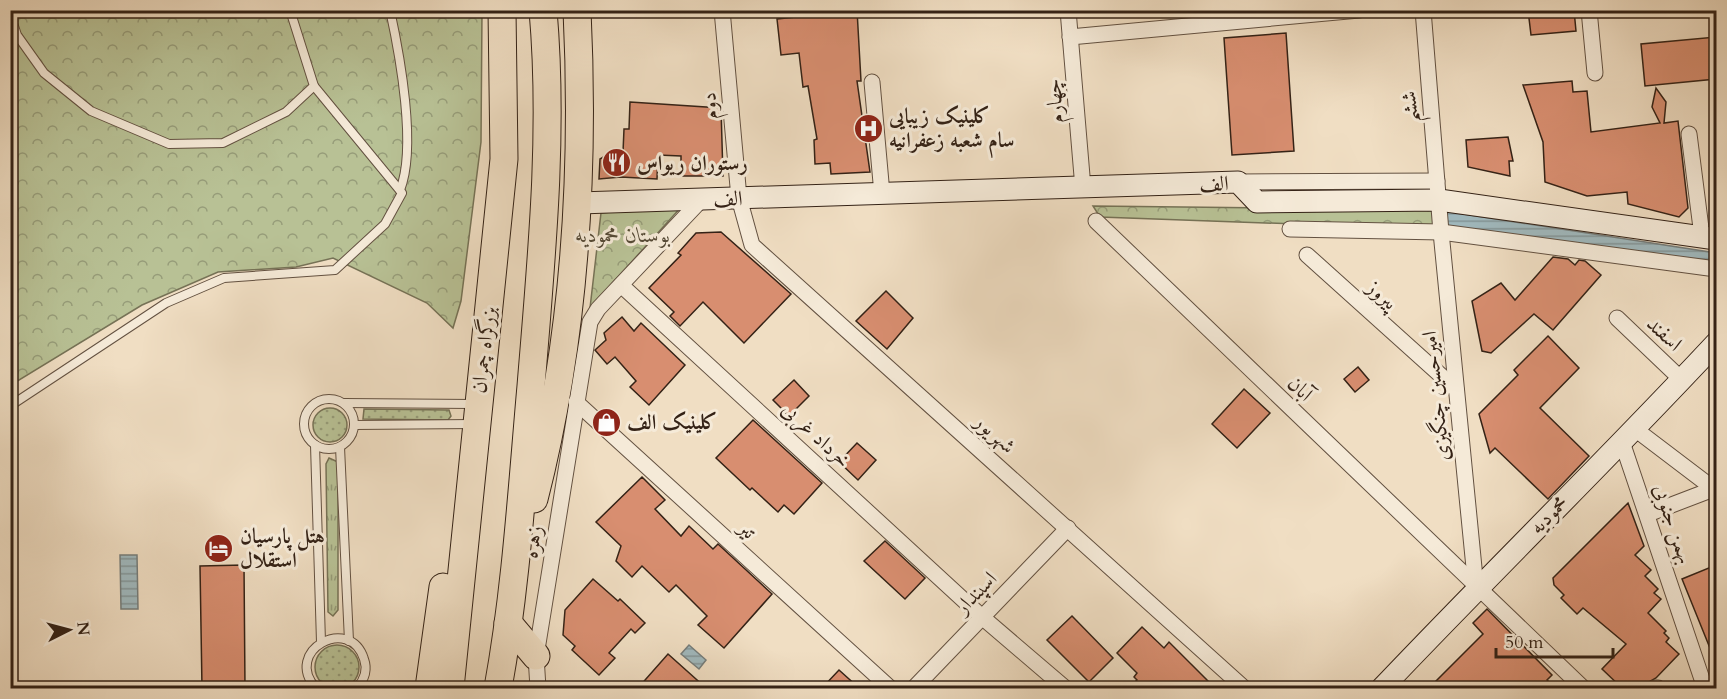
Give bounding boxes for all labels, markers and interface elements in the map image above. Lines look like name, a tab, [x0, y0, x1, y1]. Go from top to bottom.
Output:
street label: چهارم	[1039, 77, 1074, 124]
street label: ششم	[1394, 89, 1432, 124]
street label: دوم	[694, 91, 729, 121]
place label: کلینیک زیبایی سام شعبه زعفرانیه	[888, 102, 1015, 159]
hospital icon: کلینیک زیبایی سام شعبه زعفرانیه	[852, 112, 884, 144]
restaurant icon: رستوران ریواس	[600, 147, 632, 179]
place label: رستوران ریواس	[637, 149, 748, 178]
street label: الف	[1199, 169, 1229, 199]
street label: الف	[713, 184, 743, 214]
park label: بوستان محمودیه	[576, 221, 670, 250]
street label: پیروز	[1359, 272, 1404, 317]
street label: بزرگراه چمران	[464, 305, 504, 395]
street label: اسفند	[1640, 310, 1688, 358]
street label: امیرحسین چنگیزی	[1415, 330, 1457, 462]
street label: آبان	[1281, 370, 1321, 410]
street label: خرداد غربی	[775, 395, 857, 475]
shop icon: کلینیک الف	[590, 406, 622, 438]
street label: شهریور	[967, 406, 1022, 460]
place label: کلینیک الف	[627, 408, 717, 437]
street label: بهمن جنوبی	[1646, 480, 1700, 568]
street label: محمودیه	[1523, 489, 1575, 541]
street label: تیر	[730, 513, 763, 547]
place label: هتل پارسیان استقلال	[240, 522, 325, 575]
street label: زهره	[516, 524, 550, 560]
hotel icon: هتل پارسیان استقلال	[203, 532, 235, 564]
street label: اسپندار	[947, 565, 1004, 622]
north arrow	[39, 600, 99, 660]
text: N	[71, 620, 95, 637]
scale bar	[1496, 621, 1613, 659]
text: 50 m	[1505, 630, 1544, 655]

